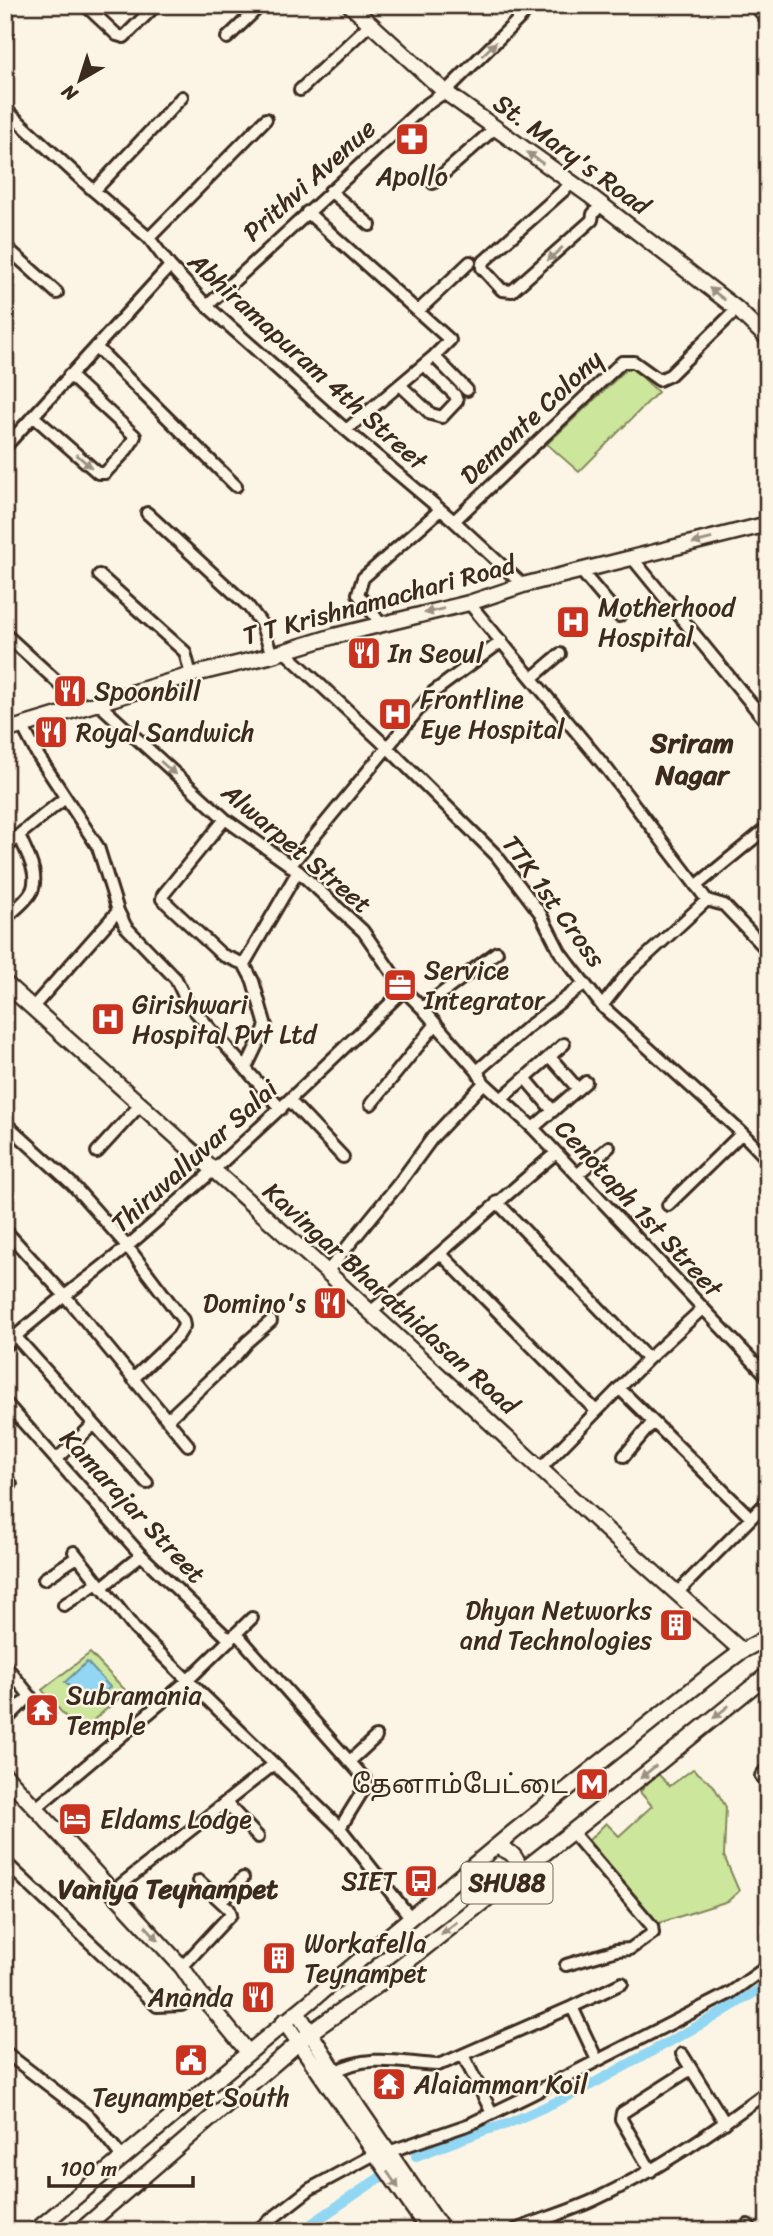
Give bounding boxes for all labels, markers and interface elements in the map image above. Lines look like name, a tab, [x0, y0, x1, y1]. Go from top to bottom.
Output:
one-way arrow	[481, 41, 498, 58]
north arrow	[46, 46, 116, 116]
text: N	[53, 75, 86, 110]
street label: St. Mary's Road	[483, 81, 663, 229]
street label: Prithvi Avenue	[231, 107, 387, 253]
pharmacy icon: Apollo	[393, 120, 431, 158]
one-way arrow	[526, 151, 544, 165]
place label: Apollo	[375, 153, 448, 199]
street label: Abhiramapuram 4th Street	[176, 239, 440, 483]
one-way arrow	[546, 246, 564, 262]
one-way arrow	[708, 287, 726, 301]
street label: Demonte Colony	[448, 337, 614, 496]
one-way arrow	[76, 453, 93, 468]
one-way arrow	[691, 536, 713, 547]
street label: T T Krishnamachari Road	[238, 541, 523, 659]
place label: Motherhood Hospital	[598, 584, 737, 660]
hospital icon: Motherhood Hospital	[554, 603, 592, 641]
one-way arrow	[423, 606, 445, 617]
place label: In Seoul	[387, 630, 484, 676]
restaurant icon: In Seoul	[345, 634, 383, 672]
place label: Spoonbill	[94, 668, 201, 714]
restaurant icon: Spoonbill	[51, 672, 89, 710]
place label: Frontline Eye Hospital	[420, 676, 565, 752]
hospital icon: Frontline Eye Hospital	[376, 695, 414, 733]
place label: Royal Sandwich	[76, 709, 255, 755]
restaurant icon: Royal Sandwich	[32, 713, 70, 751]
district label: Sriram Nagar	[649, 718, 734, 799]
one-way arrow	[159, 760, 177, 776]
street label: Alwarpet Street	[210, 770, 383, 925]
street label: TTK 1st Cross	[490, 824, 618, 978]
place label: Service Integrator	[423, 947, 546, 1023]
office icon: Service Integrator	[381, 966, 419, 1004]
place label: Girishwari Hospital Pvt Ltd	[132, 981, 319, 1057]
hospital icon: Girishwari Hospital Pvt Ltd	[89, 1000, 127, 1038]
street label: Thiruvalluvar Salai	[99, 1067, 289, 1244]
street label: Cenotaph 1st Street	[543, 1108, 736, 1309]
street label: Kavingar Bharathidasan Road	[252, 1170, 532, 1428]
place label: Domino's	[203, 1280, 306, 1326]
restaurant icon: Domino's	[311, 1284, 349, 1322]
street label: Kamarajar Street	[48, 1417, 218, 1595]
place label: Dhyan Networks and Technologies	[460, 1587, 652, 1663]
building icon: Dhyan Networks and Technologies	[657, 1606, 695, 1644]
place label: Subramania Temple	[66, 1672, 202, 1748]
temple icon: Subramania Temple	[23, 1691, 61, 1729]
one-way arrow	[712, 1704, 730, 1719]
place label: தேனாம்பேட்டை	[352, 1761, 568, 1807]
metro station icon: தேனாம்பேட்டை	[573, 1765, 611, 1803]
one-way arrow	[639, 1765, 657, 1780]
place label: Eldams Lodge	[100, 1796, 252, 1842]
hotel icon: Eldams Lodge	[56, 1800, 94, 1838]
place label: SIET	[341, 1858, 398, 1904]
bus stop icon: SIET	[402, 1862, 440, 1900]
road number: SHU88	[462, 1862, 552, 1904]
district label: Vaniya Teynampet	[58, 1864, 279, 1913]
place label: Workafella Teynampet	[304, 1920, 428, 1996]
one-way arrow	[441, 1920, 458, 1935]
one-way arrow	[143, 1924, 159, 1941]
building icon: Workafella Teynampet	[260, 1939, 298, 1977]
place label: Ananda	[147, 1974, 234, 2020]
restaurant icon: Ananda	[239, 1978, 277, 2016]
public building icon: Teynampet South	[172, 2041, 210, 2079]
place label: Alaiamman Koil	[413, 2061, 588, 2107]
temple icon: Alaiamman Koil	[370, 2065, 408, 2103]
place label: Teynampet South	[92, 2074, 290, 2120]
scale bar	[49, 2145, 192, 2189]
text: 100 m	[60, 2150, 117, 2188]
one-way arrow	[386, 2171, 400, 2189]

